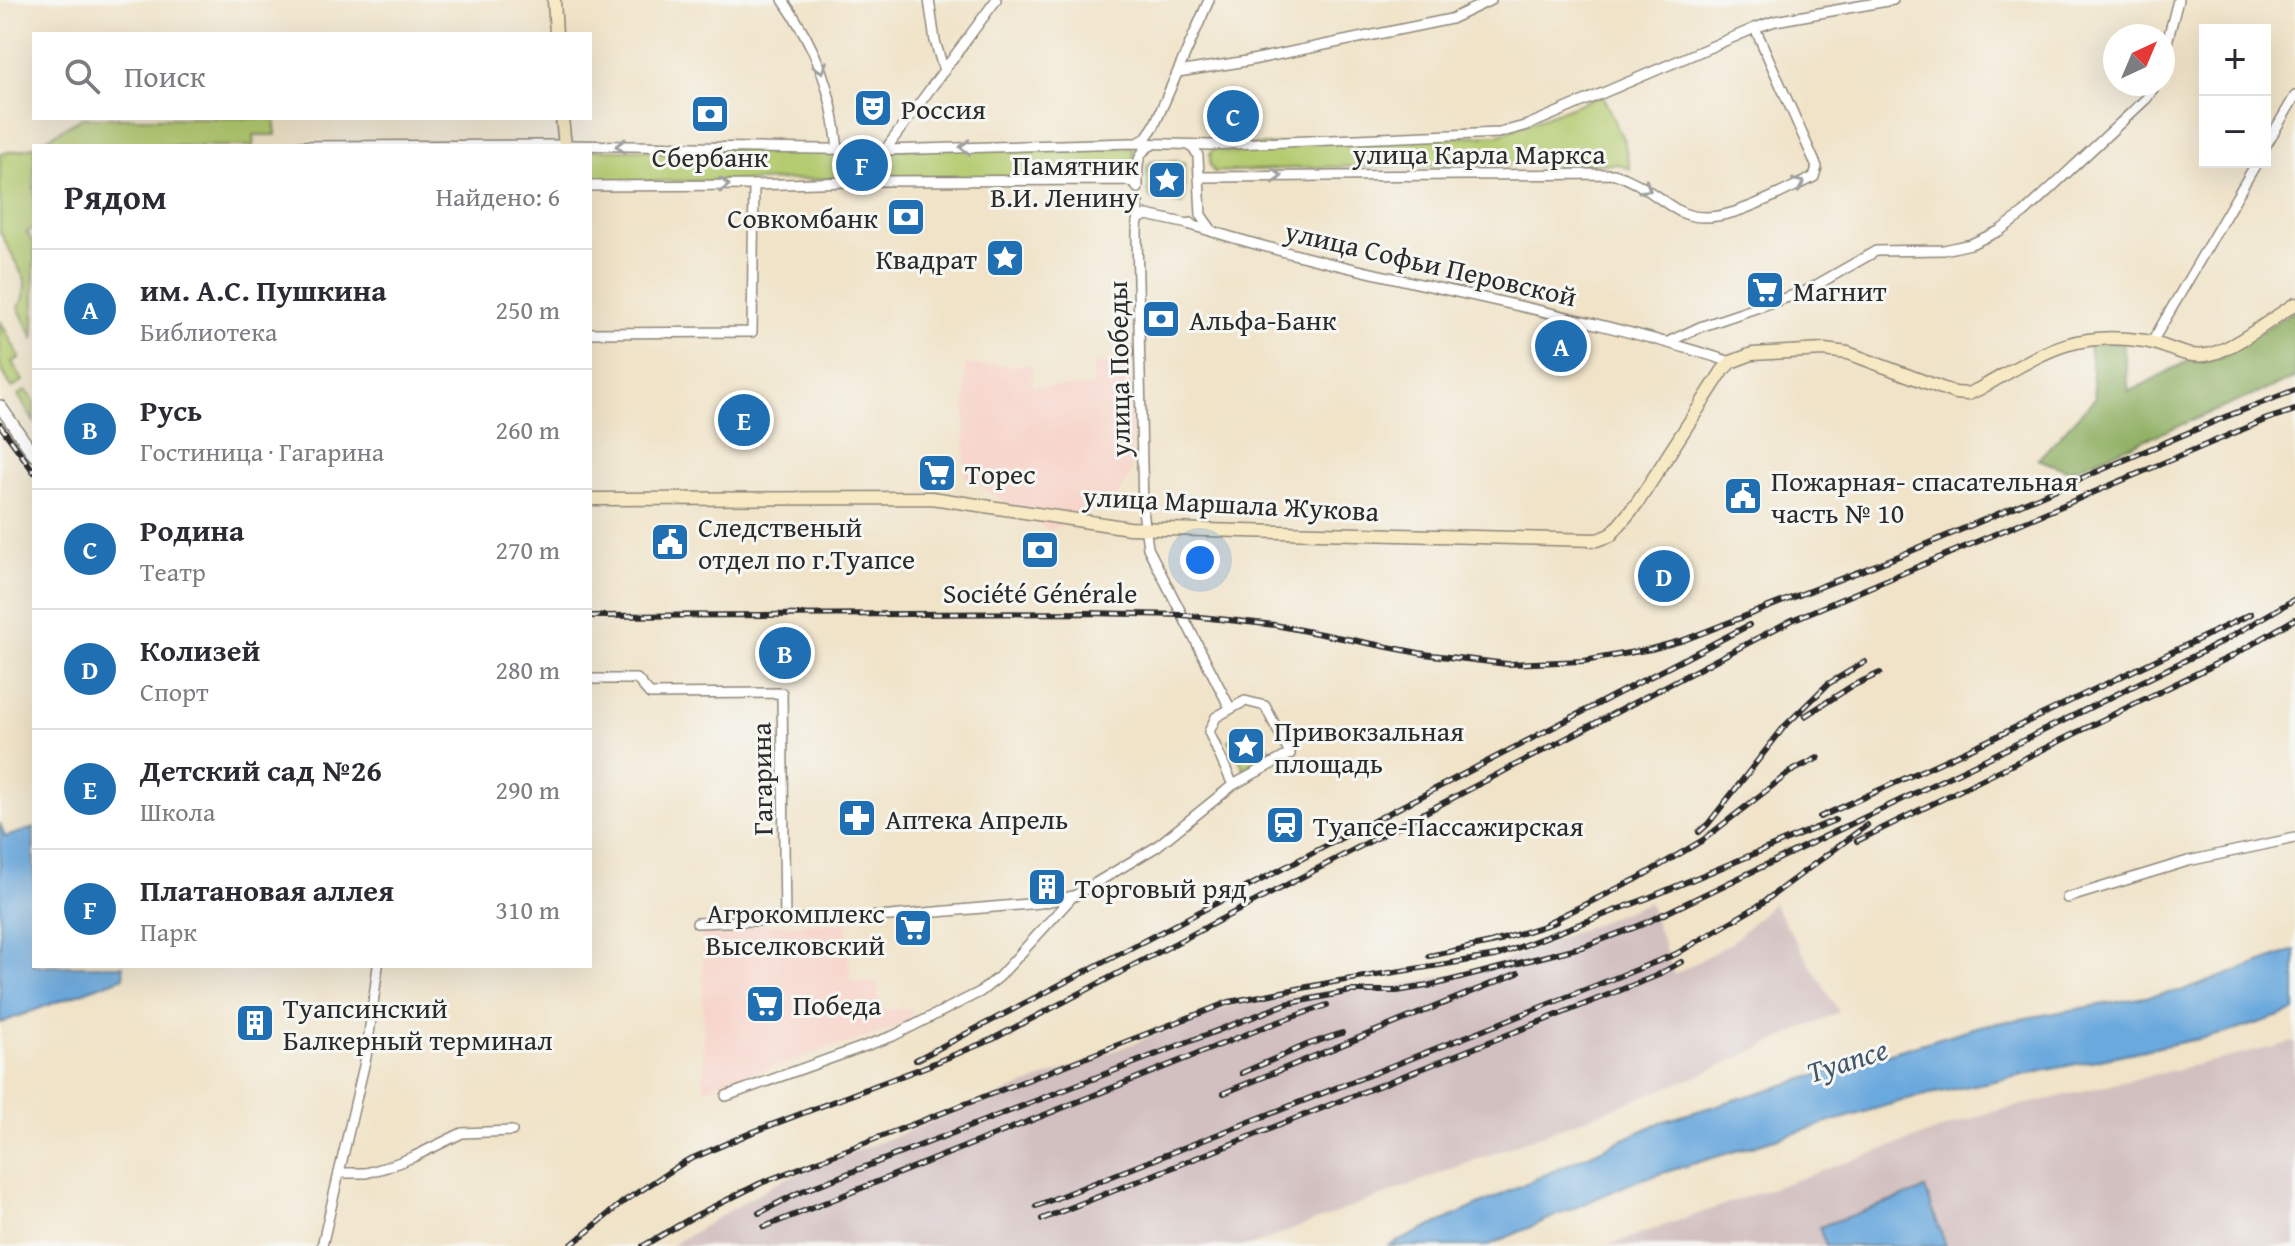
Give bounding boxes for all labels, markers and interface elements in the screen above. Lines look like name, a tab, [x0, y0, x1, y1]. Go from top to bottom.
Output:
north arrow	[2103, 24, 2175, 96]
map controls	[2199, 24, 2271, 168]
button: +	[2199, 24, 2271, 96]
search box	[32, 32, 592, 120]
icon: search	[60, 54, 104, 98]
text: Поиск	[124, 54, 206, 98]
one-way arrow	[811, 60, 827, 74]
pin: C	[1207, 86, 1259, 146]
theatre icon: Россия	[852, 87, 894, 129]
place label: Россия	[901, 88, 986, 129]
bank icon: Сбербанк	[689, 93, 731, 135]
button: −	[2199, 96, 2271, 168]
street label: улица Карла Маркса	[1351, 133, 1606, 174]
pin: F	[836, 135, 888, 195]
place label: Сбербанк	[652, 136, 769, 177]
one-way arrow	[614, 137, 627, 155]
one-way arrow	[958, 139, 971, 156]
place label: Памятник В.И. Ленину	[990, 144, 1139, 217]
place icon: Памятник В.И. Ленину	[1146, 159, 1188, 201]
one-way arrow	[1271, 167, 1284, 185]
text: Рядом	[64, 172, 167, 221]
one-way arrow	[718, 176, 731, 194]
text: Найдено: 6	[436, 177, 560, 216]
one-way arrow	[1637, 178, 1652, 194]
one-way arrow	[1791, 178, 1805, 194]
bank icon: Совкомбанк	[885, 196, 927, 238]
place label: Совкомбанк	[727, 197, 878, 238]
street label: улица Софьи Перовской	[1280, 209, 1581, 317]
place icon: Квадрат	[984, 237, 1026, 279]
place label: Квадрат	[876, 238, 977, 279]
text: им. А.С. Пушкина	[140, 268, 387, 312]
supermarket icon: Магнит	[1744, 269, 1786, 311]
place label: Магнит	[1793, 270, 1887, 311]
street label: улица Победы	[1096, 280, 1140, 459]
text: A	[82, 290, 98, 329]
text: 250 m	[495, 290, 560, 329]
bank icon: Альфа-Банк	[1140, 298, 1182, 340]
place label: Альфа-Банк	[1189, 299, 1337, 340]
text: Библиотека	[140, 312, 277, 351]
pin: A	[1535, 316, 1587, 376]
text: Русь	[140, 388, 202, 432]
pin: E	[718, 390, 770, 450]
text: B	[82, 410, 98, 449]
text: 260 m	[495, 410, 560, 449]
text: Гостиница · Гагарина	[140, 432, 384, 471]
supermarket icon: Торес	[916, 452, 958, 494]
place label: Торес	[965, 453, 1036, 494]
place label: Пожарная- спасательная часть № 10	[1771, 460, 2078, 533]
street label: улица Маршала Жукова	[1081, 475, 1381, 531]
public building icon: Пожарная- спасательная часть № 10	[1722, 475, 1764, 517]
place label: Следственый отдел по г.Туапсе	[698, 506, 915, 579]
text: Родина	[140, 508, 244, 552]
public building icon: Следственый отдел по г.Туапсе	[649, 521, 691, 563]
bank icon: Société Générale	[1019, 529, 1061, 571]
text: C	[83, 530, 97, 569]
text: 270 m	[495, 530, 560, 569]
your location	[1180, 540, 1220, 580]
pin: D	[1638, 546, 1690, 606]
text: Театр	[140, 552, 206, 591]
place label: Société Générale	[943, 572, 1137, 613]
pin: B	[759, 623, 811, 683]
text: Колизей	[140, 628, 260, 672]
text: D	[82, 650, 98, 689]
text: 280 m	[495, 650, 560, 689]
text: Спорт	[140, 672, 209, 711]
place label: Привокзальная площадь	[1274, 710, 1464, 783]
street label: Гагарина	[740, 721, 782, 836]
place icon: Привокзальная площадь	[1225, 725, 1267, 767]
text: Детский сад №26	[140, 748, 382, 792]
text: E	[83, 770, 97, 809]
text: 290 m	[495, 770, 560, 809]
text: Школа	[140, 792, 215, 831]
pharmacy icon: Аптека Апрель	[836, 797, 878, 839]
place label: Аптека Апрель	[885, 798, 1068, 839]
station icon: Туапсе-Пассажирская	[1264, 804, 1306, 846]
place label: Туапсе-Пассажирская	[1313, 805, 1584, 846]
building icon: Торговый ряд	[1026, 866, 1068, 908]
place label: Торговый ряд	[1075, 867, 1247, 908]
text: Платановая аллея	[140, 868, 394, 912]
text: F	[83, 890, 97, 929]
text: 310 m	[495, 890, 560, 929]
place label: Агрокомплекс Выселковский	[706, 892, 885, 965]
supermarket icon: Агрокомплекс Выселковский	[892, 907, 934, 949]
text: Парк	[140, 912, 197, 951]
supermarket icon: Победа	[744, 983, 786, 1025]
place label: Победа	[793, 984, 882, 1025]
place label: Туапсинский Балкерный терминал	[283, 987, 553, 1060]
building icon: Туапсинский Балкерный терминал	[234, 1002, 276, 1044]
water label: Туапсе	[1801, 1026, 1893, 1094]

